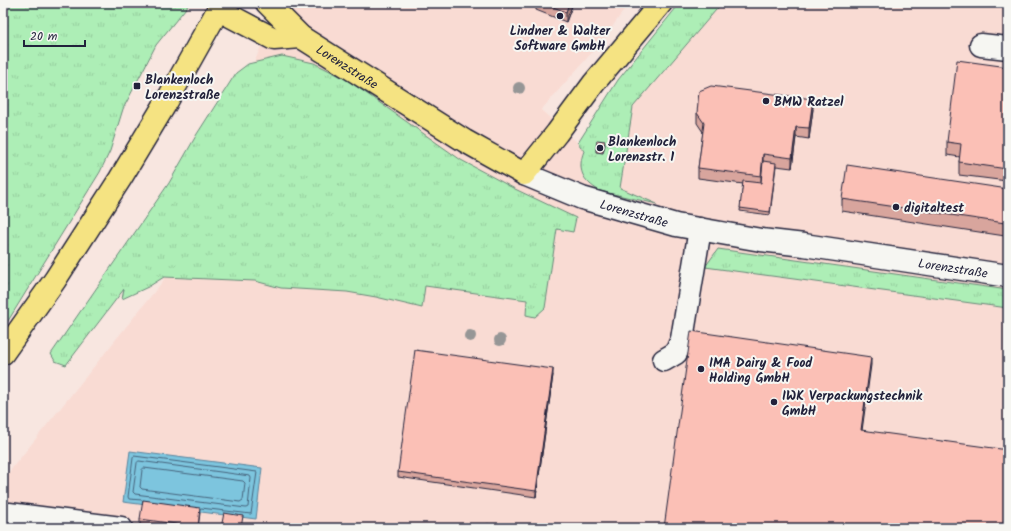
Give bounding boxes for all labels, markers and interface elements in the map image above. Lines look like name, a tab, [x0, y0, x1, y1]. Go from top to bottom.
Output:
marker: Lindner & Walter Software GmbH	[555, 11, 565, 21]
place label: Lindner & Walter Software GmbH	[510, 21, 611, 57]
scale bar	[24, 22, 85, 48]
text: 20 m	[30, 27, 58, 46]
street label: Lorenzstraße	[311, 40, 382, 95]
place label: Blankenloch Lorenzstraße	[145, 70, 221, 106]
marker: Blankenloch Lorenzstraße	[132, 81, 142, 91]
place label: BMW Ratzel	[774, 92, 844, 113]
marker: BMW Ratzel	[761, 96, 771, 106]
place label: Blankenloch Lorenzstr. 1	[608, 132, 676, 168]
marker: Blankenloch Lorenzstr. 1	[595, 143, 605, 153]
street label: Lorenzstraße	[597, 195, 671, 234]
place label: digitaltest	[904, 198, 964, 219]
marker: digitaltest	[891, 202, 901, 212]
street label: Lorenzstraße	[917, 253, 989, 285]
place label: IMA Dairy & Food Holding GmbH	[709, 353, 813, 389]
marker: IMA Dairy & Food Holding GmbH	[696, 364, 706, 374]
place label: IWK Verpackungstechnik GmbH	[782, 386, 923, 422]
marker: IWK Verpackungstechnik GmbH	[769, 397, 779, 407]

